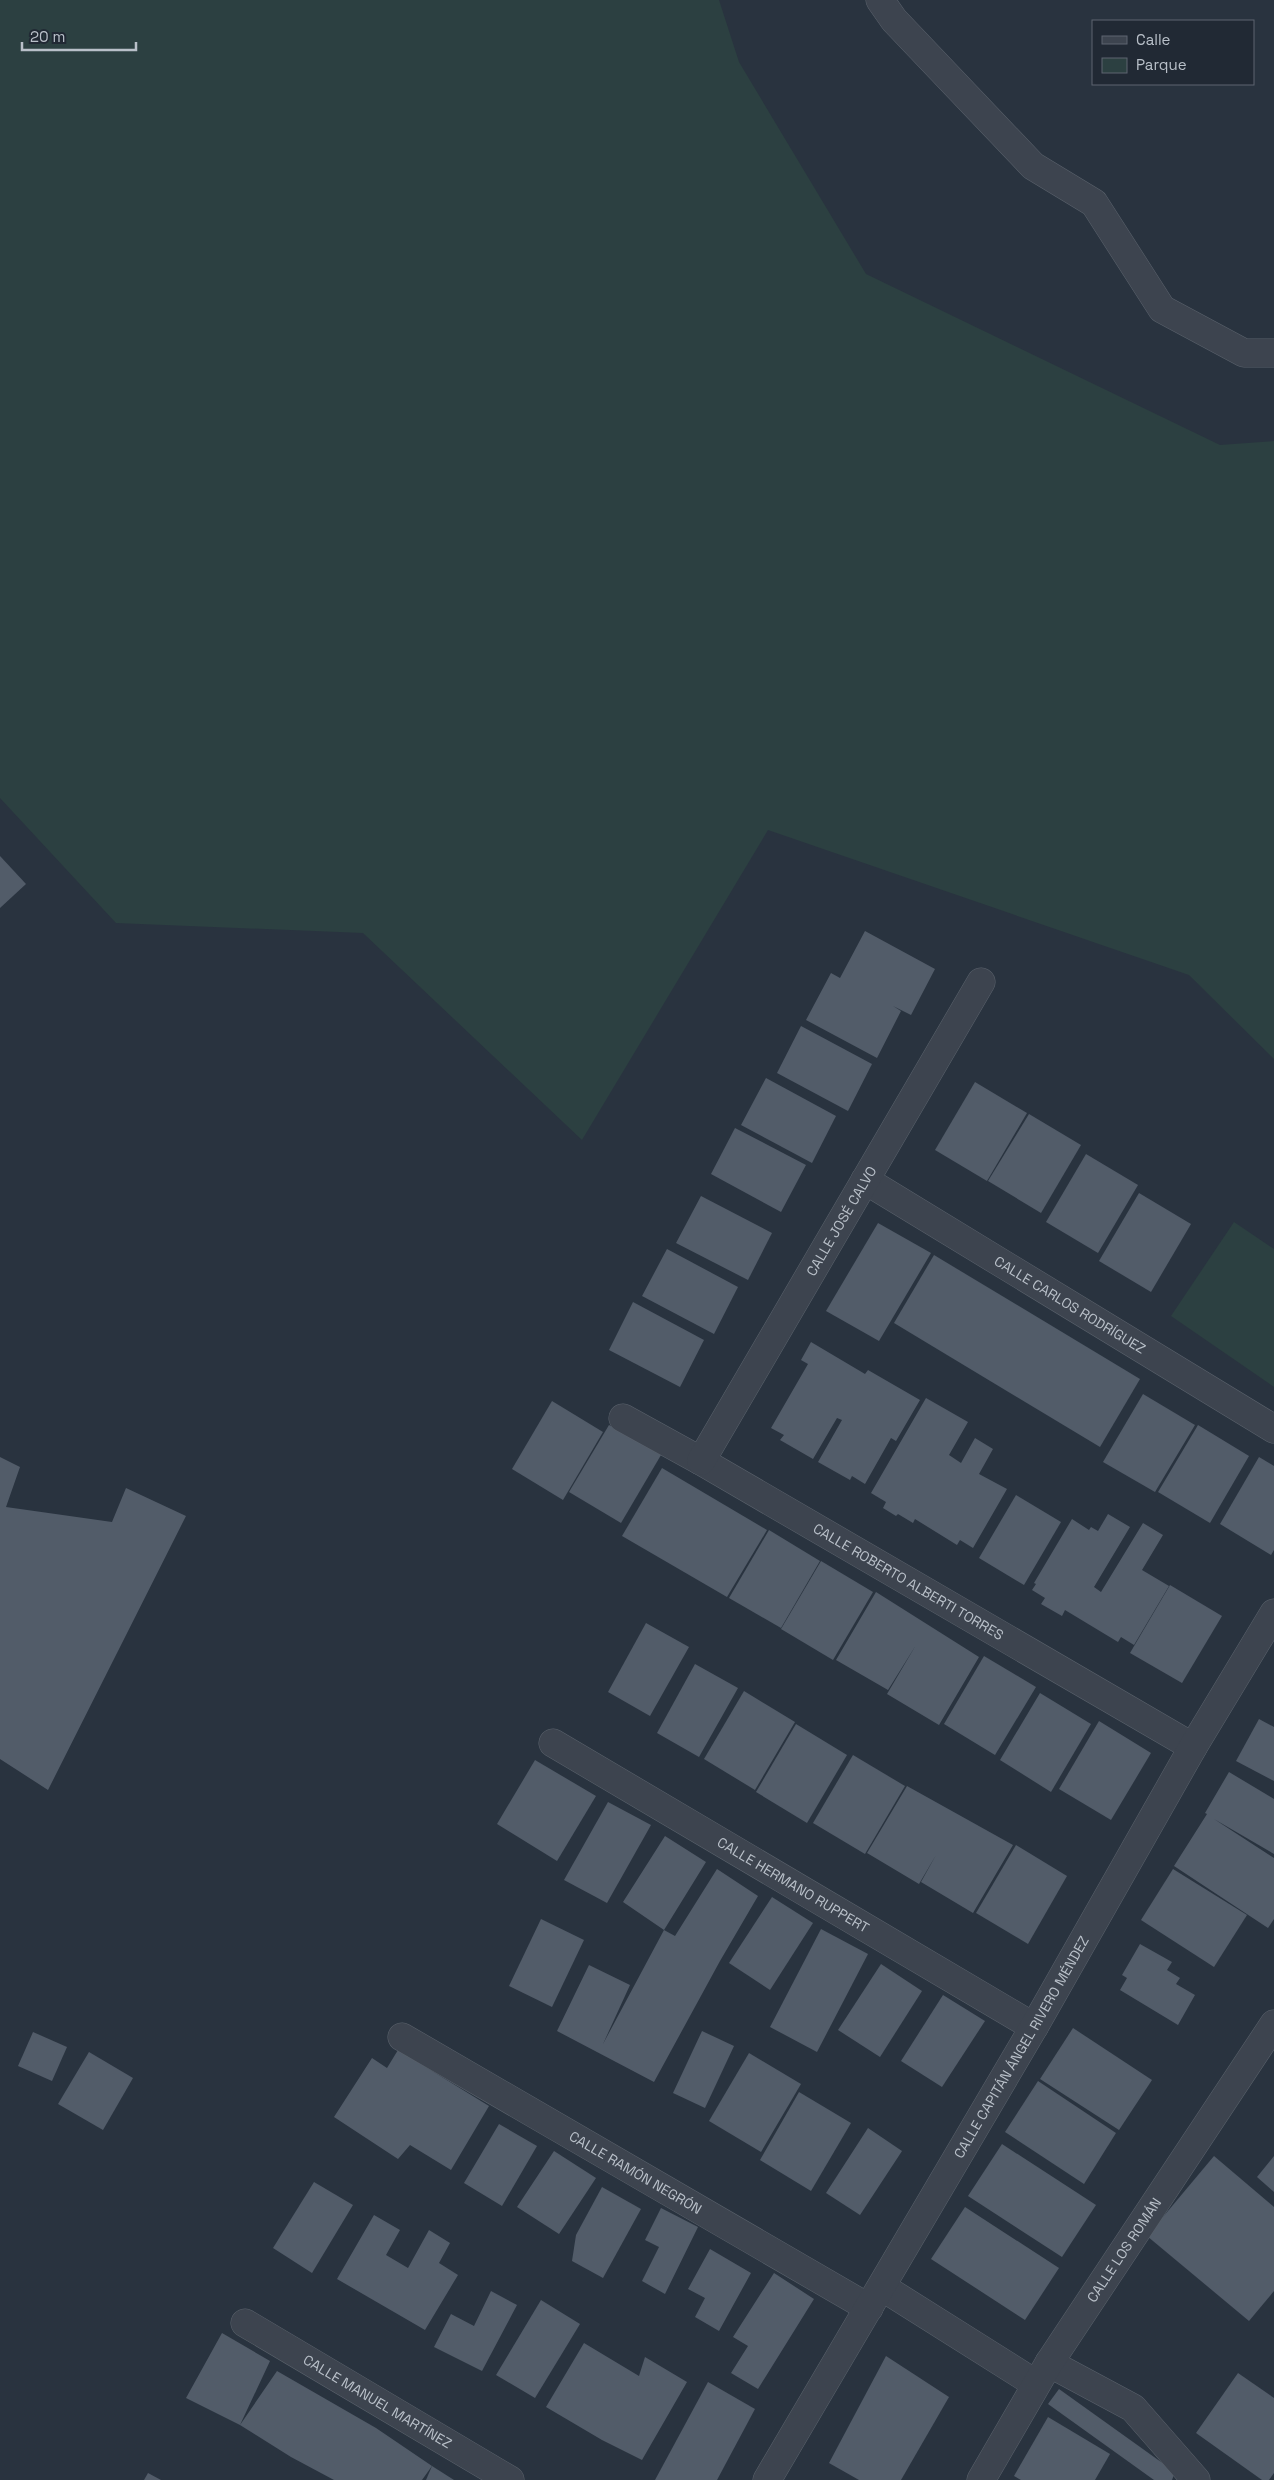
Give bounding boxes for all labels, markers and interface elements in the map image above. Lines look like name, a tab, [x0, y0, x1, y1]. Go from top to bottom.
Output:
scale bar	[22, 20, 136, 52]
legend	[1092, 20, 1254, 85]
text: 20 m	[30, 27, 65, 46]
text: Calle	[1136, 30, 1171, 49]
text: Parque	[1136, 55, 1187, 74]
street label: CALLE JOSÉ CALVO	[802, 1163, 880, 1279]
street label: CALLE CARLOS RODRÍGUEZ	[991, 1252, 1149, 1358]
street label: CALLE ROBERTO ALBERTI TORRES	[810, 1519, 1007, 1644]
street label: CALLE HERMANO RUPPERT	[714, 1833, 873, 1937]
street label: CALLE CAPITÁN ÁNGEL RIVERO MÉNDEZ	[950, 1933, 1093, 2162]
street label: CALLE RAMÓN NEGRÓN	[566, 2127, 705, 2218]
street label: CALLE LOS ROMÁN	[1083, 2194, 1165, 2306]
street label: CALLE MANUEL MARTÍNEZ	[300, 2351, 455, 2452]

